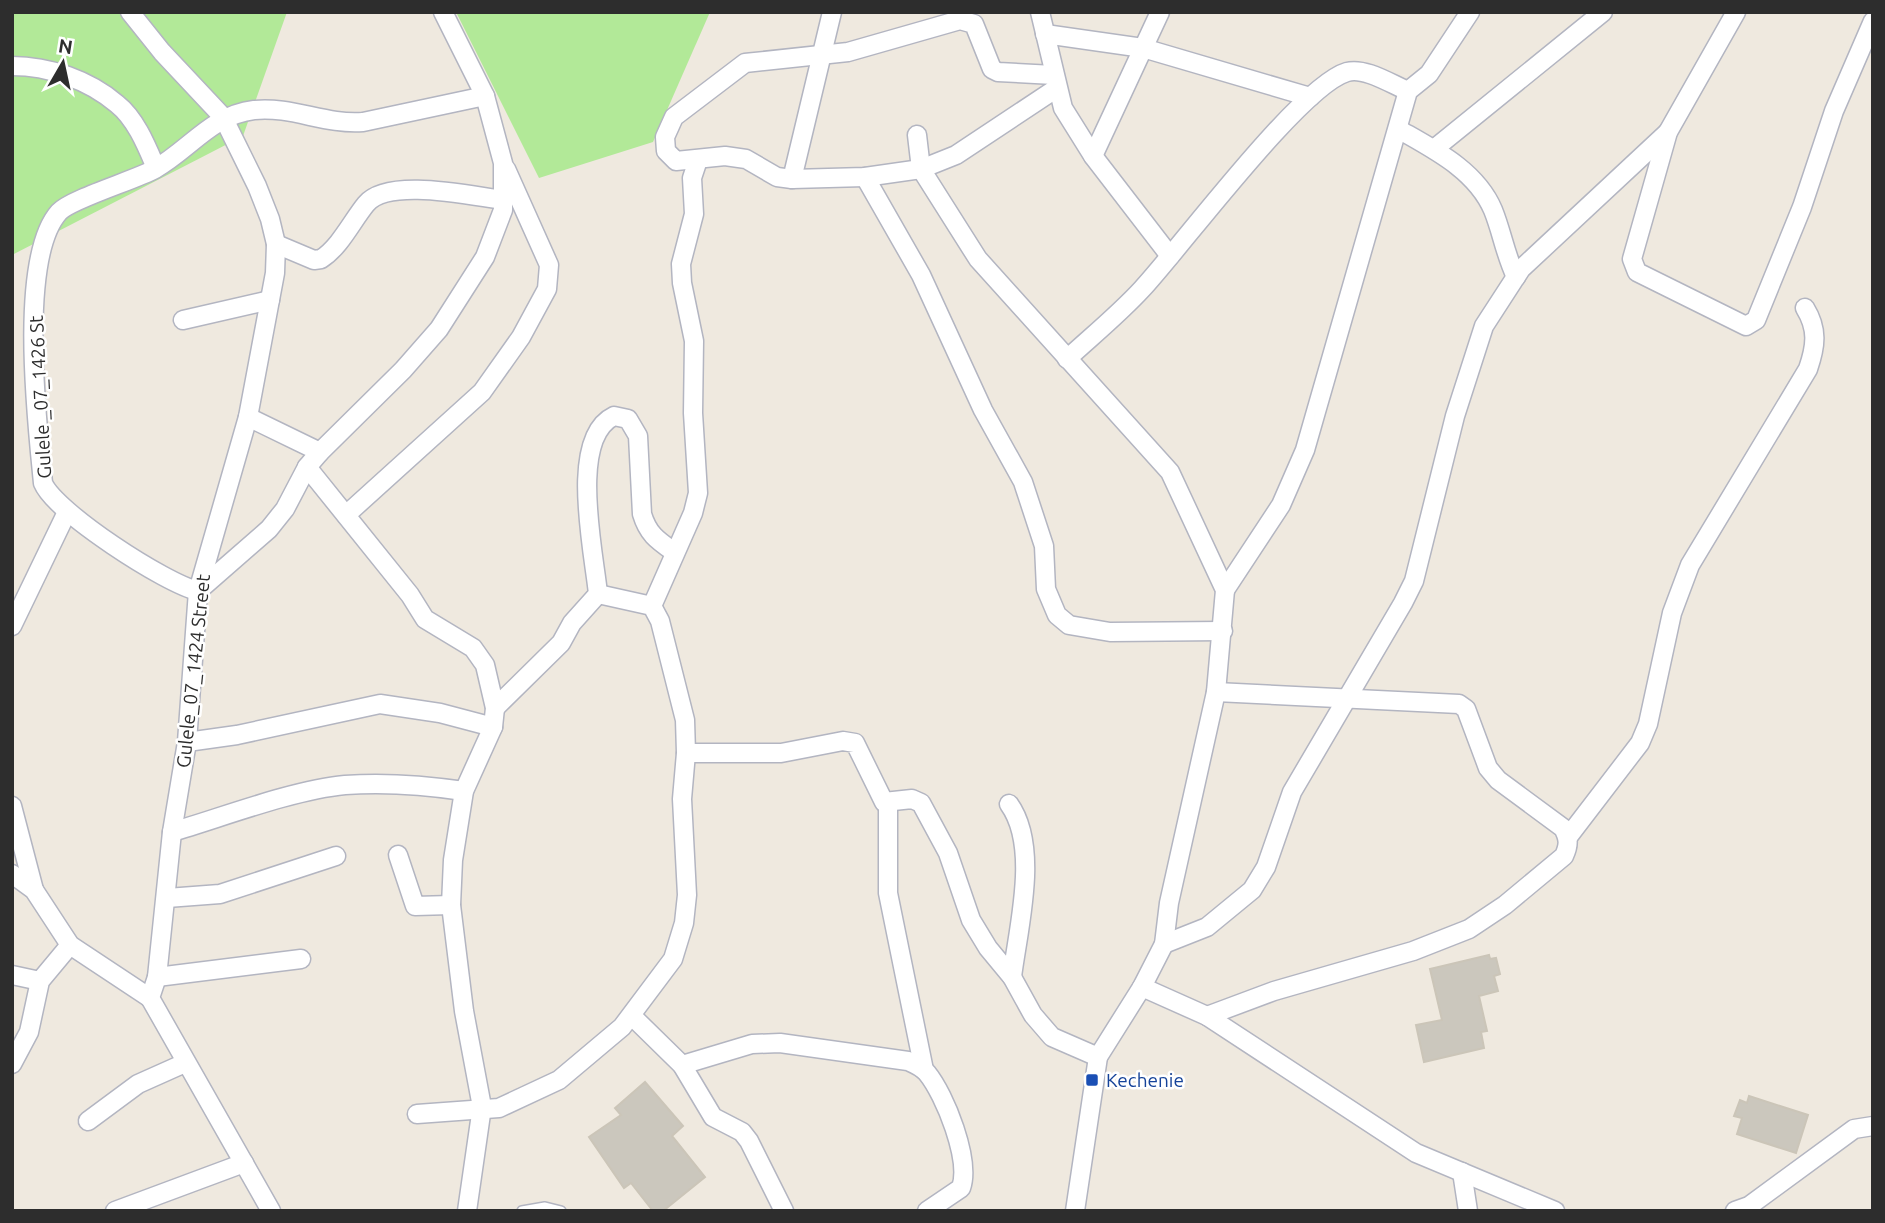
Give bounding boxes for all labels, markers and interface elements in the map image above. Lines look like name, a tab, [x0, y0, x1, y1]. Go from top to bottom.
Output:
north arrow	[28, 28, 98, 98]
text: N	[57, 34, 74, 58]
street label: Gulele _07_1426 St	[25, 314, 55, 479]
street label: Gulele_07_1424 Street	[172, 572, 214, 769]
place label: Kechenie	[1106, 1069, 1184, 1091]
marker: Kechenie	[1084, 1072, 1100, 1088]

